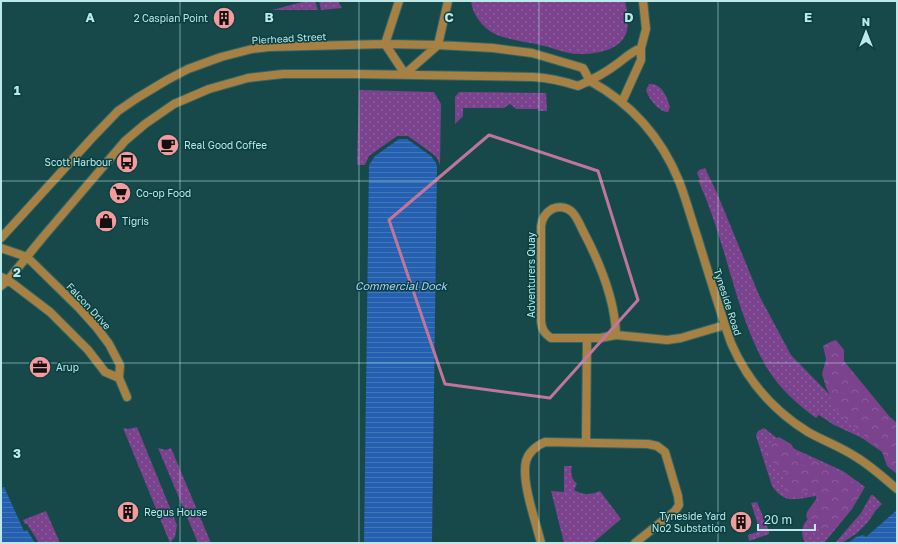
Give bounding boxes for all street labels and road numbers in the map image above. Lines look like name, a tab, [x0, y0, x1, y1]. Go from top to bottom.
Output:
street label: Pierhead Street	[251, 30, 327, 46]
street label: Adventurers Quay	[525, 232, 537, 318]
street label: Tyneside Road	[711, 267, 745, 337]
street label: Falcon Drive	[64, 280, 114, 332]

